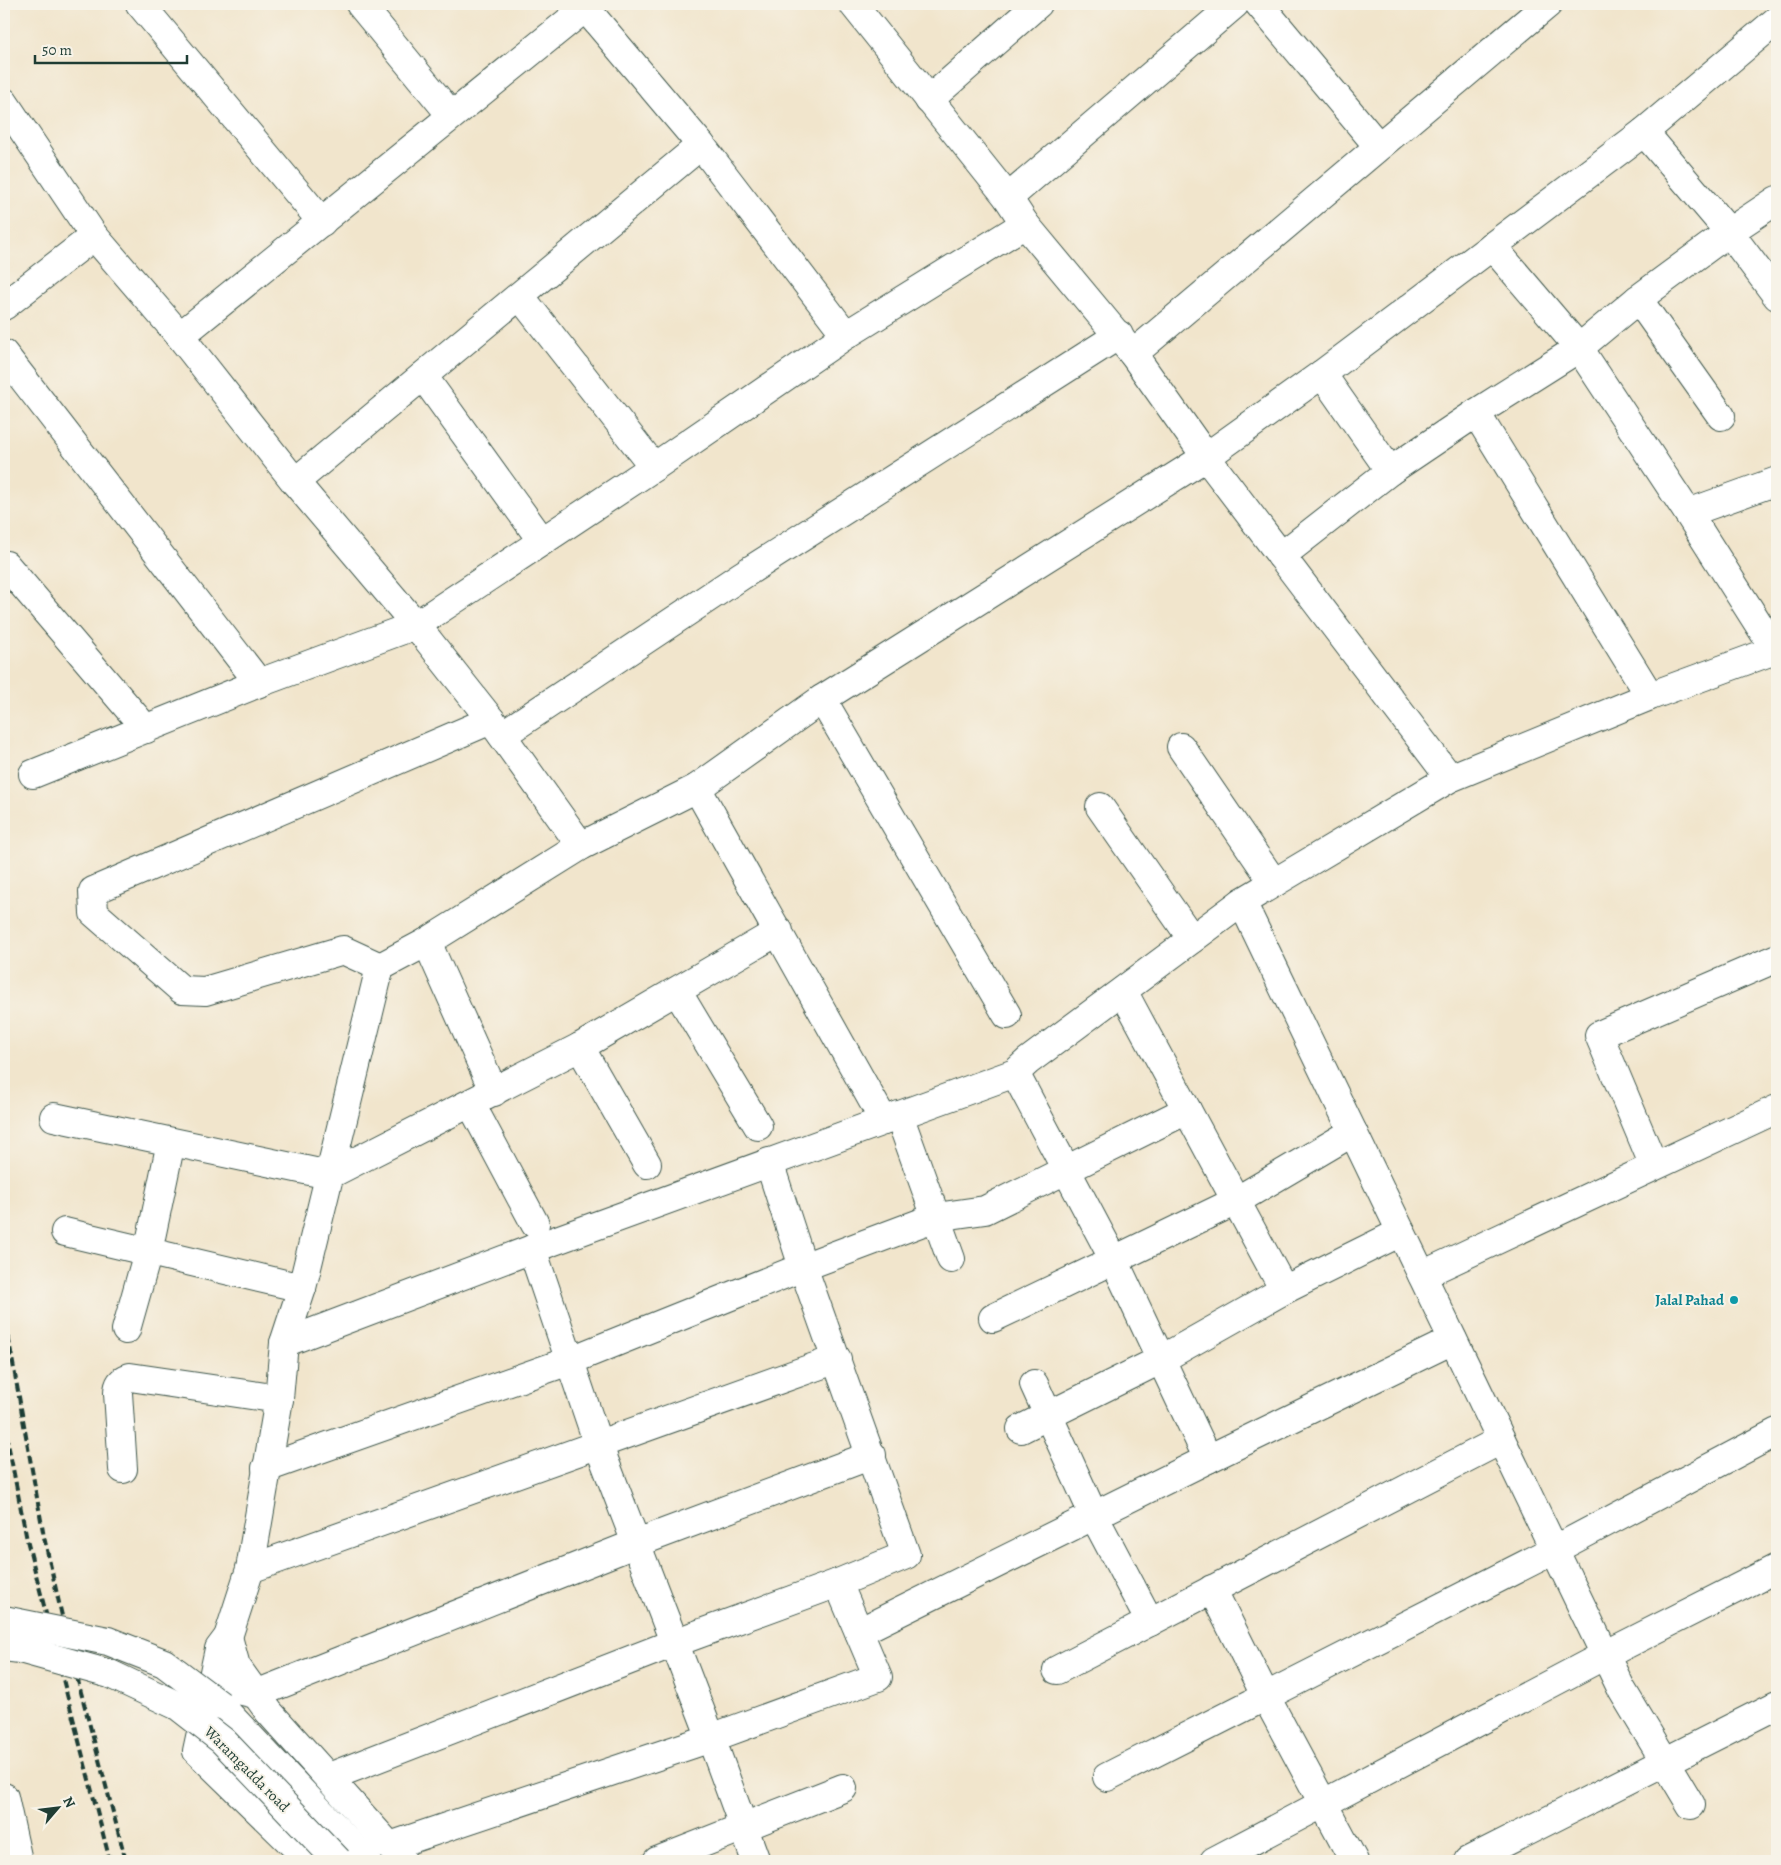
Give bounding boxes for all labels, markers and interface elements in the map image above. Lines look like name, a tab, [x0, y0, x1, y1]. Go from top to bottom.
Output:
scale bar	[35, 32, 188, 64]
text: 50 m	[42, 40, 72, 60]
place label: Jalal Pahad	[1655, 1290, 1725, 1310]
marker: Jalal Pahad	[1728, 1294, 1740, 1306]
street label: Waramgadda road	[199, 1721, 295, 1817]
north arrow	[32, 1782, 82, 1832]
text: N	[58, 1793, 80, 1811]

